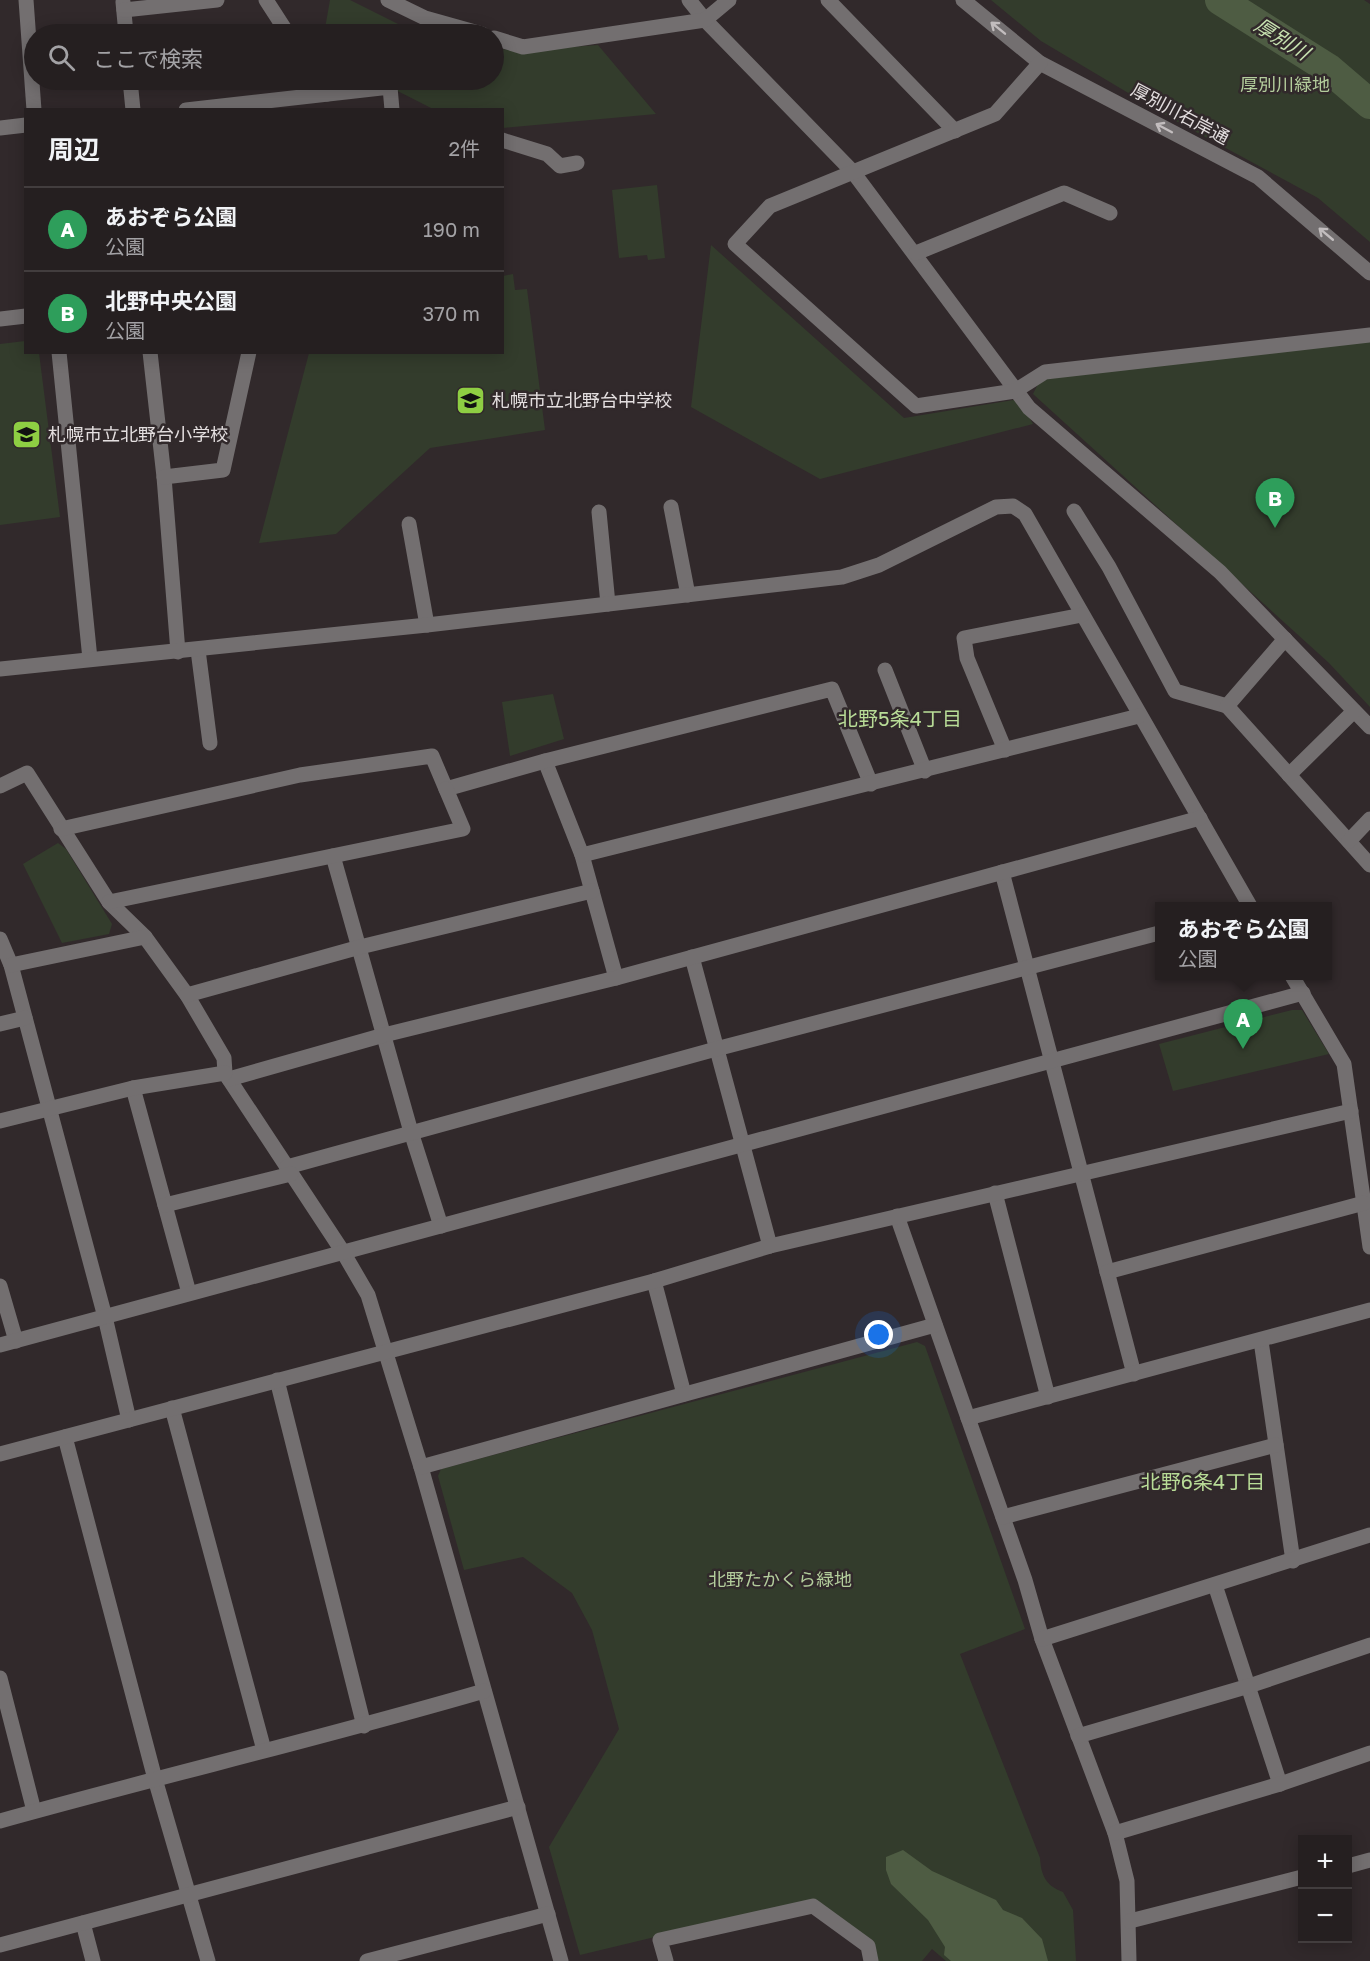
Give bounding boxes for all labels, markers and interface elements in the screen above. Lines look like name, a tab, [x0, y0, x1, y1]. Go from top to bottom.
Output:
water label: 厚別川	[1251, 12, 1316, 65]
one-way arrow	[990, 22, 1006, 35]
search box	[24, 24, 504, 90]
icon: search	[45, 41, 78, 74]
text: ここで検索	[93, 45, 203, 72]
park label: 厚別川緑地	[1240, 73, 1330, 95]
street label: 厚別川右岸通	[1128, 78, 1233, 148]
one-way arrow	[1156, 122, 1174, 133]
text: 周辺	[48, 134, 100, 165]
text: 2件	[448, 136, 480, 160]
text: あおぞら公園	[105, 203, 237, 230]
text: A	[60, 217, 75, 241]
text: 190 m	[423, 217, 480, 241]
one-way arrow	[1318, 228, 1334, 241]
text: 公園	[105, 234, 145, 258]
text: 北野中央公園	[105, 287, 237, 314]
text: B	[60, 301, 75, 325]
text: 370 m	[423, 301, 480, 325]
text: 公園	[105, 318, 145, 342]
school or university icon: 札幌市立北野台中学校	[455, 385, 487, 417]
place label: 札幌市立北野台中学校	[492, 389, 672, 411]
school or university icon: 札幌市立北野台小学校	[11, 419, 43, 451]
place label: 札幌市立北野台小学校	[48, 423, 228, 445]
pin: B	[1256, 478, 1294, 528]
district label: 北野5条4丁目	[838, 706, 962, 730]
popup	[1155, 902, 1332, 980]
text: あおぞら公園	[1177, 915, 1310, 942]
text: 公園	[1177, 946, 1217, 970]
pin: A	[1224, 1000, 1262, 1049]
your location	[864, 1320, 893, 1349]
district label: 北野6条4丁目	[1141, 1469, 1265, 1493]
park label: 北野たかくら緑地	[708, 1568, 852, 1590]
map controls	[1298, 1835, 1352, 1943]
button: +	[1298, 1835, 1352, 1889]
button: −	[1298, 1889, 1352, 1943]

